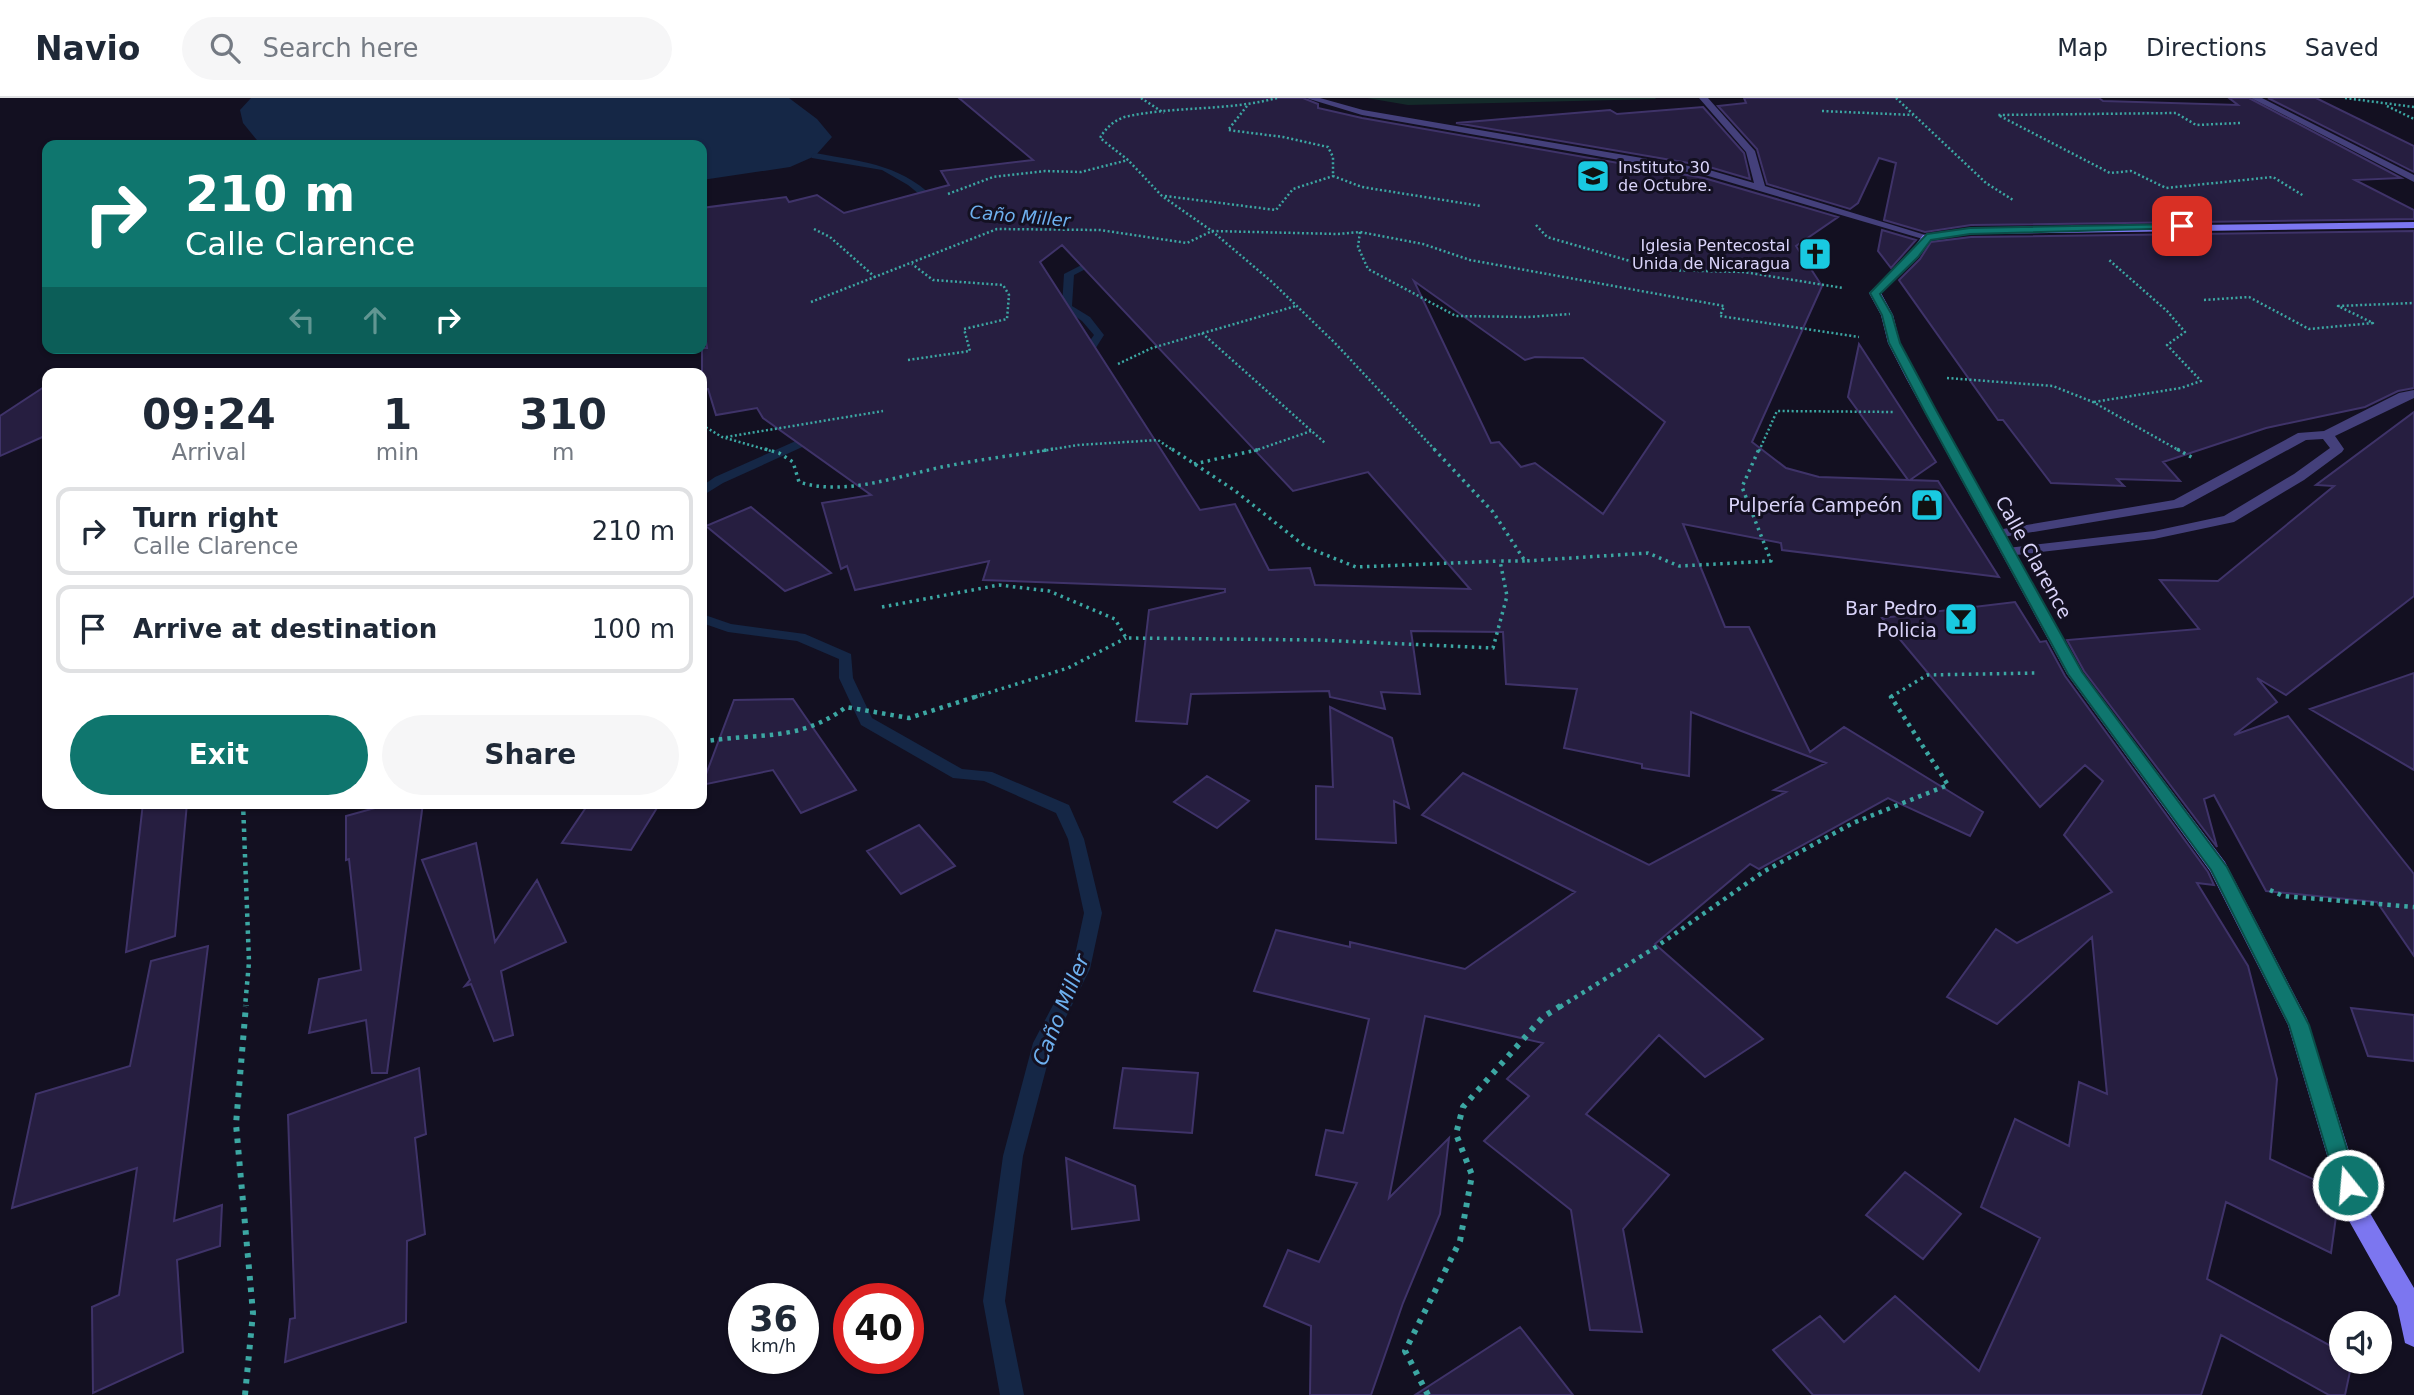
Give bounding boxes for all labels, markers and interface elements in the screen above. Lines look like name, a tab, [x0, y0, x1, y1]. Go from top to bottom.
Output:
search box	[182, 17, 672, 80]
text: Navio	[35, 29, 140, 68]
icon: search	[206, 29, 244, 67]
text: Search here	[262, 33, 419, 63]
text: Map	[2057, 34, 2108, 62]
text: Directions	[2146, 34, 2267, 62]
text: Saved	[2305, 34, 2379, 62]
school or university icon: Instituto 30 de Octubre.	[1574, 157, 1612, 195]
place label: Instituto 30 de Octubre.	[1618, 158, 1712, 195]
text: 210 m	[185, 166, 355, 223]
icon: right	[70, 168, 161, 259]
pin	[2152, 196, 2212, 256]
water label: Caño Miller	[969, 201, 1073, 231]
icon: arrive	[2163, 207, 2201, 245]
text: Calle Clarence	[185, 225, 415, 263]
church icon: Iglesia Pentecostal Unida de Nicaragua	[1796, 235, 1834, 273]
place label: Iglesia Pentecostal Unida de Nicaragua	[1632, 236, 1790, 273]
icon: left	[283, 301, 321, 339]
icon: ahead	[356, 301, 394, 339]
icon: right	[429, 301, 467, 339]
text: 09:24	[142, 390, 276, 439]
text: 1	[383, 390, 412, 439]
text: 310	[519, 390, 607, 439]
text: Arrival	[172, 439, 246, 465]
text: min	[376, 439, 419, 465]
text: m	[552, 439, 574, 465]
shop icon: Pulpería Campeón	[1908, 486, 1946, 524]
street label: Calle Clarence	[1991, 492, 2077, 622]
place label: Pulpería Campeón	[1728, 494, 1902, 516]
text: Turn right	[133, 503, 278, 533]
icon: right	[74, 512, 112, 550]
text: 210 m	[592, 516, 675, 546]
text: Calle Clarence	[133, 533, 298, 559]
place label: Bar Pedro Policia	[1845, 597, 1937, 641]
bar icon: Bar Pedro Policia	[1942, 600, 1980, 638]
icon: arrive	[74, 610, 112, 648]
text: Arrive at destination	[133, 614, 437, 644]
text: 100 m	[592, 614, 675, 644]
button: Exit	[70, 715, 368, 795]
button: Share	[382, 715, 679, 795]
water label: Caño Miller	[1028, 950, 1095, 1069]
position arrow	[2311, 1148, 2385, 1222]
speed limit sign: 40	[833, 1283, 924, 1374]
text: 36	[749, 1299, 798, 1339]
map controls	[2329, 1311, 2392, 1374]
button: sound	[2329, 1311, 2392, 1374]
text: km/h	[751, 1335, 796, 1356]

